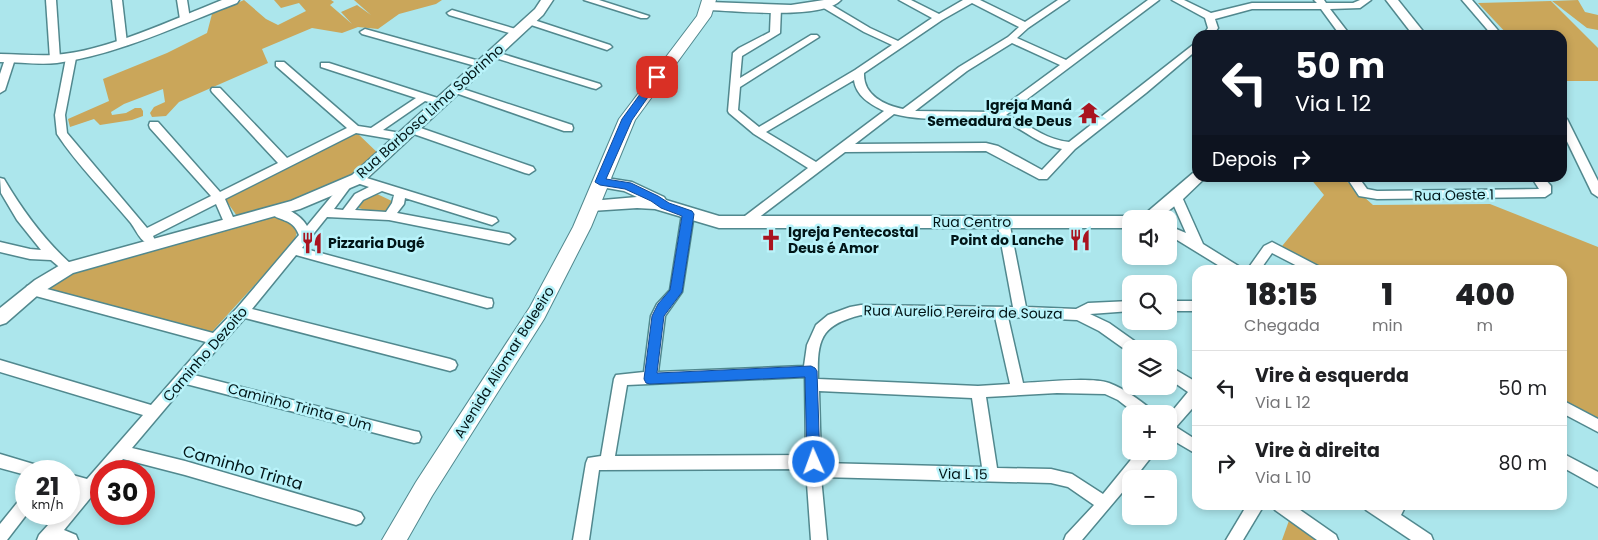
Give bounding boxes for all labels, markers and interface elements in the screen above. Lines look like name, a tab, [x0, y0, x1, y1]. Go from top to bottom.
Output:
street label: Rua Barbosa Lima Sobrinho	[352, 39, 508, 183]
text: 50 m	[1295, 41, 1385, 90]
icon: left	[1212, 50, 1277, 115]
pin	[636, 56, 678, 98]
icon: arrive	[643, 63, 671, 91]
text: Via L 12	[1295, 88, 1371, 119]
place label: Igreja Maná Semeadura de Deus	[927, 95, 1072, 131]
temple icon: Igreja Maná Semeadura de Deus	[1076, 100, 1102, 126]
icon: right	[1287, 145, 1315, 173]
text: Depois	[1212, 146, 1277, 173]
street label: Rua Oeste 1	[1414, 184, 1494, 206]
map controls	[1122, 210, 1177, 525]
button: sound	[1122, 210, 1177, 265]
street label: Rua Centro	[933, 212, 1011, 232]
place label: Igreja Pentecostal Deus é Amor	[788, 222, 918, 258]
church icon: Igreja Pentecostal Deus é Amor	[758, 227, 784, 253]
restaurant icon: Point do Lanche	[1067, 227, 1093, 253]
restaurant icon: Pizzaria Dugé	[299, 230, 325, 256]
place label: Point do Lanche	[951, 230, 1064, 250]
place label: Pizzaria Dugé	[328, 233, 425, 253]
text: 18:15	[1246, 273, 1318, 316]
text: 1	[1381, 273, 1393, 316]
text: 400	[1455, 273, 1515, 316]
button: search	[1122, 275, 1177, 330]
street label: Avenida Aliomar Baleeiro	[449, 282, 559, 442]
street label: Rua Aurelio Pereira de Souza	[863, 300, 1063, 324]
street label: Caminho Dezoito	[158, 302, 252, 406]
text: Chegada	[1244, 314, 1320, 337]
text: min	[1372, 314, 1403, 337]
text: m	[1477, 314, 1493, 337]
button: layers	[1122, 340, 1177, 395]
text: Vire à esquerda	[1255, 362, 1409, 389]
icon: left	[1212, 374, 1240, 402]
text: 50 m	[1498, 375, 1547, 402]
street label: Caminho Trinta e Um	[226, 378, 374, 436]
text: Via L 12	[1255, 391, 1310, 414]
button: +	[1122, 405, 1177, 460]
position arrow	[787, 435, 839, 487]
text: Vire à direita	[1255, 437, 1380, 464]
street label: Caminho Trinta	[180, 439, 306, 496]
icon: right	[1212, 449, 1240, 477]
text: 80 m	[1498, 450, 1547, 477]
speed limit sign: 30	[90, 460, 155, 525]
street label: Via L 15	[938, 464, 988, 484]
text: Via L 10	[1255, 466, 1311, 489]
text: 21	[36, 469, 59, 504]
button: −	[1122, 470, 1177, 525]
text: km/h	[32, 496, 63, 513]

